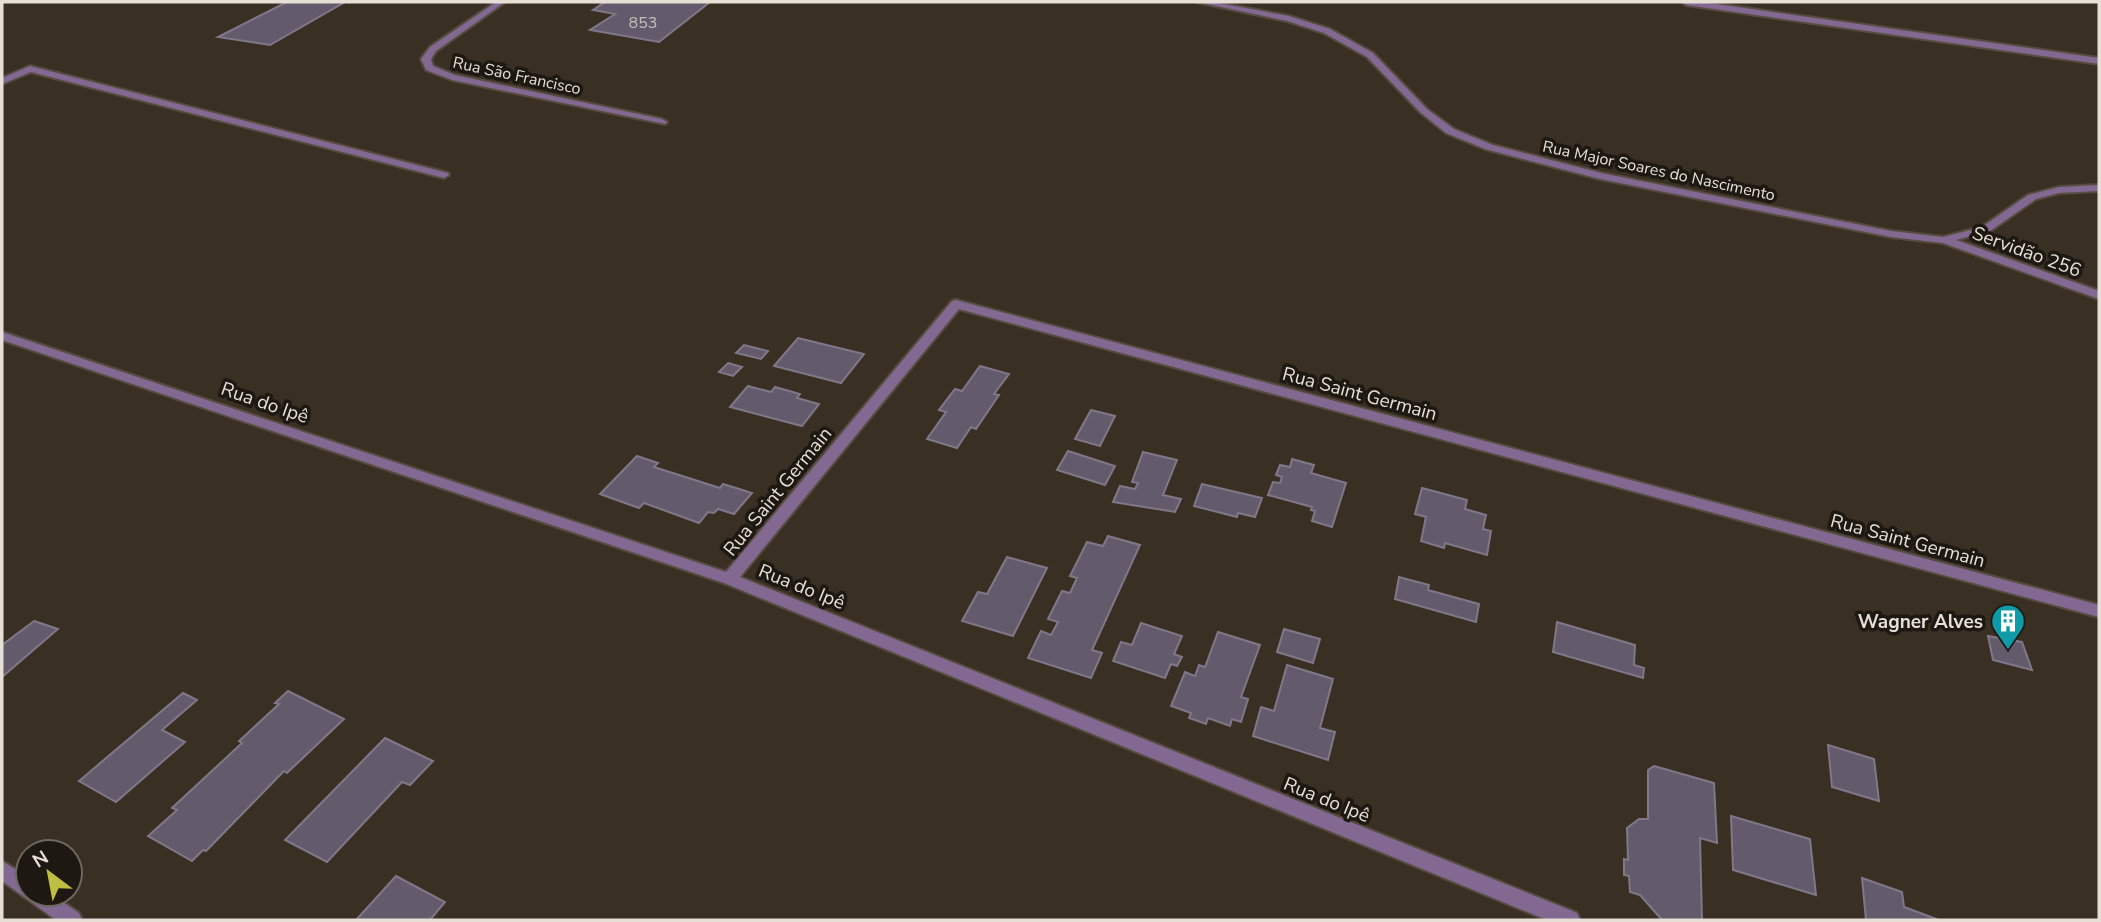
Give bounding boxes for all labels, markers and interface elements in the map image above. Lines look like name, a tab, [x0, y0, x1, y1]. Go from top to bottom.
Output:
house number: 853	[629, 12, 657, 34]
street label: Rua São Francisco	[451, 52, 583, 100]
street label: Rua Major Soares do Nascimento	[1540, 136, 1777, 206]
street label: Servidão 256	[1969, 220, 2085, 284]
street label: Rua Saint Germain	[1280, 361, 1440, 427]
street label: Rua do Ipê	[217, 376, 312, 430]
street label: Rua Saint Germain	[718, 422, 838, 562]
street label: Rua Saint Germain	[1828, 508, 1988, 574]
street label: Rua do Ipê	[755, 558, 849, 616]
building icon: Wagner Alves	[1989, 602, 2027, 651]
place label: Wagner Alves	[1858, 609, 1983, 635]
street label: Rua do Ipê	[1280, 771, 1374, 829]
north arrow	[14, 838, 84, 908]
text: N	[28, 845, 53, 874]

